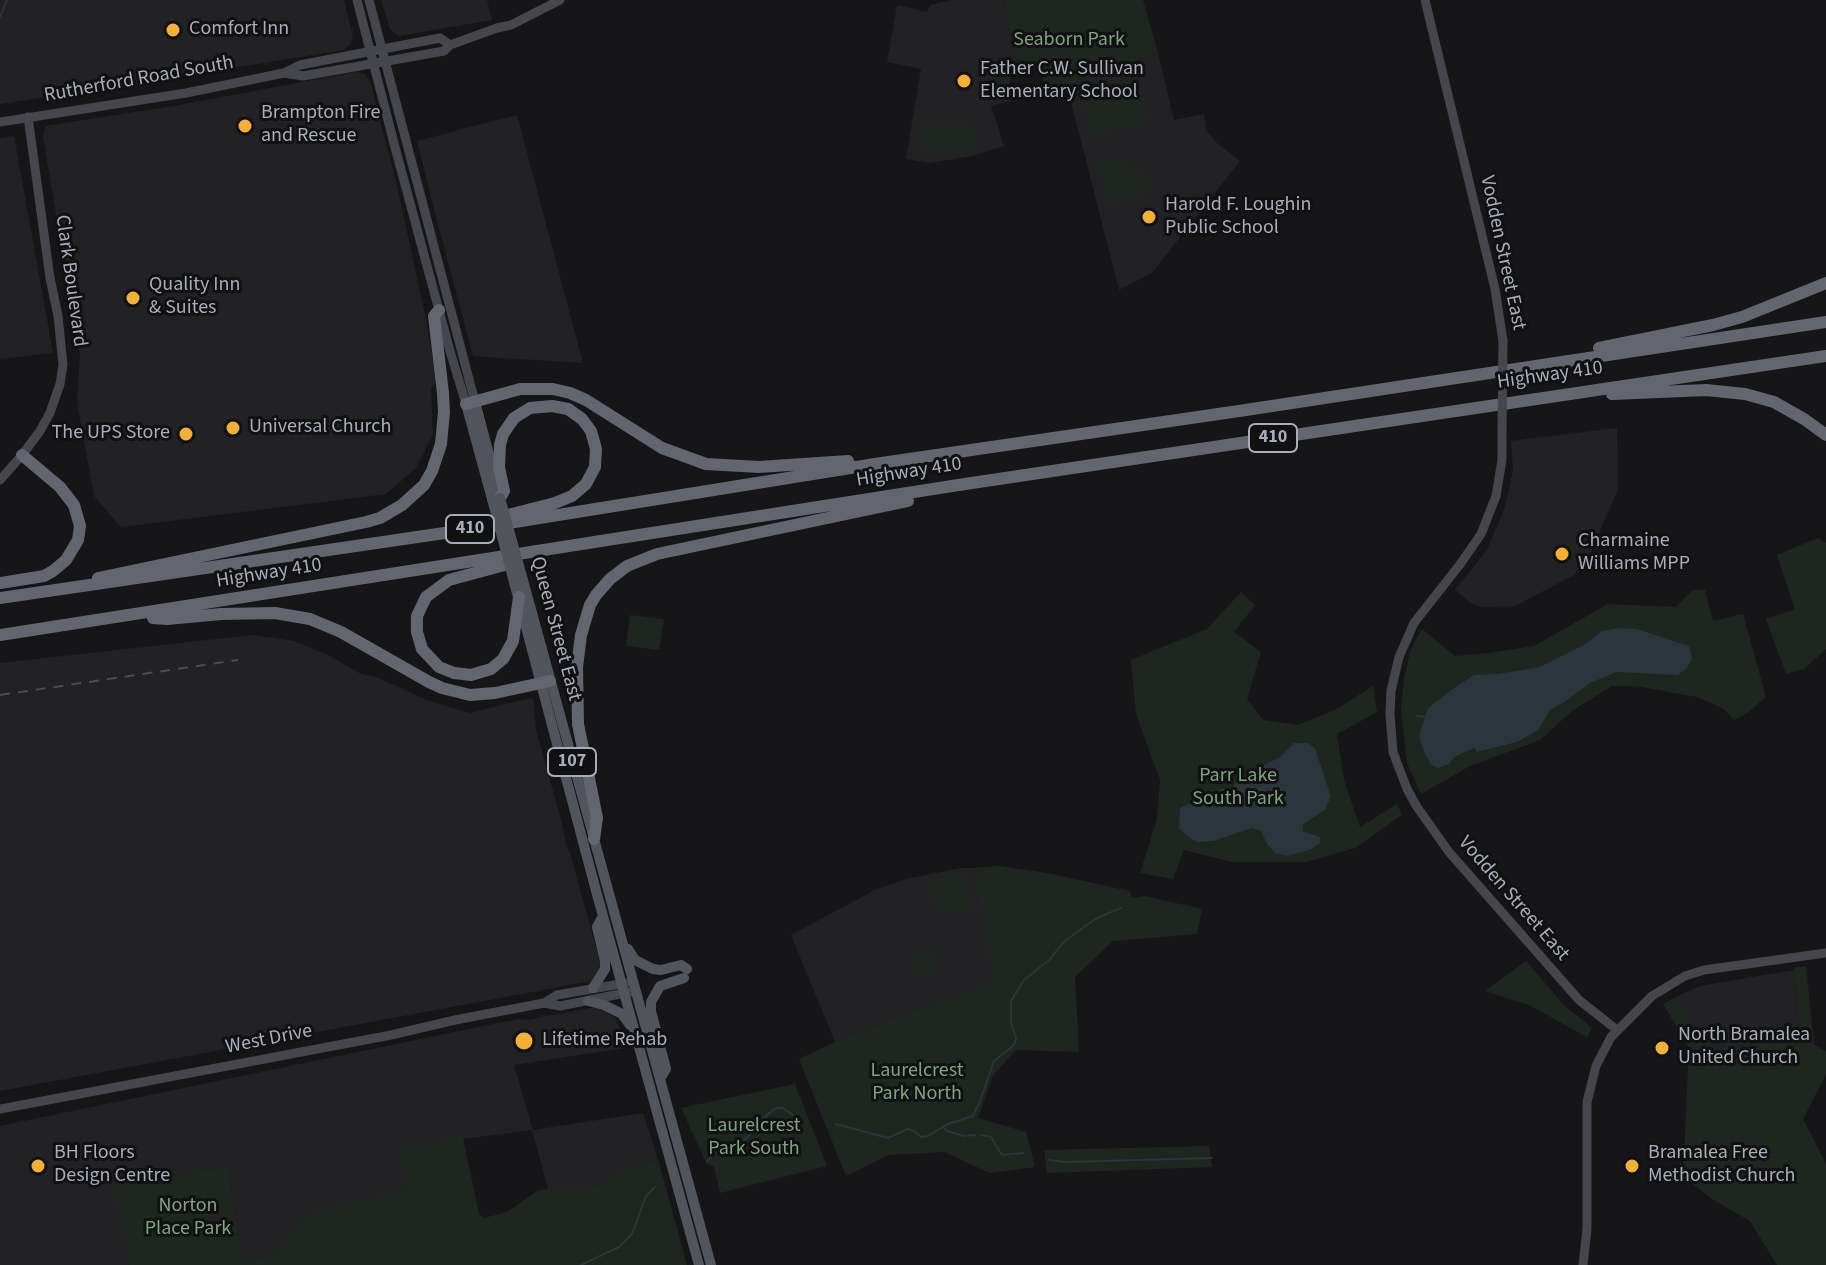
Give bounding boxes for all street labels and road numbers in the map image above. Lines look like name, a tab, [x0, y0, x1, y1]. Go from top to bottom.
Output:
street label: Rutherford Road South	[42, 52, 236, 108]
street label: Vodden Street East	[1474, 174, 1530, 332]
street label: Clark Boulevard	[49, 214, 91, 348]
street label: Highway 410	[1496, 357, 1604, 395]
road number: 410	[1249, 424, 1297, 452]
street label: Highway 410	[855, 453, 963, 493]
road number: 410	[446, 515, 494, 543]
street label: Highway 410	[215, 554, 323, 594]
street label: Queen Street East	[524, 554, 586, 704]
road number: 107	[548, 748, 596, 776]
street label: Vodden Street East	[1452, 832, 1574, 966]
street label: West Drive	[224, 1020, 314, 1060]

